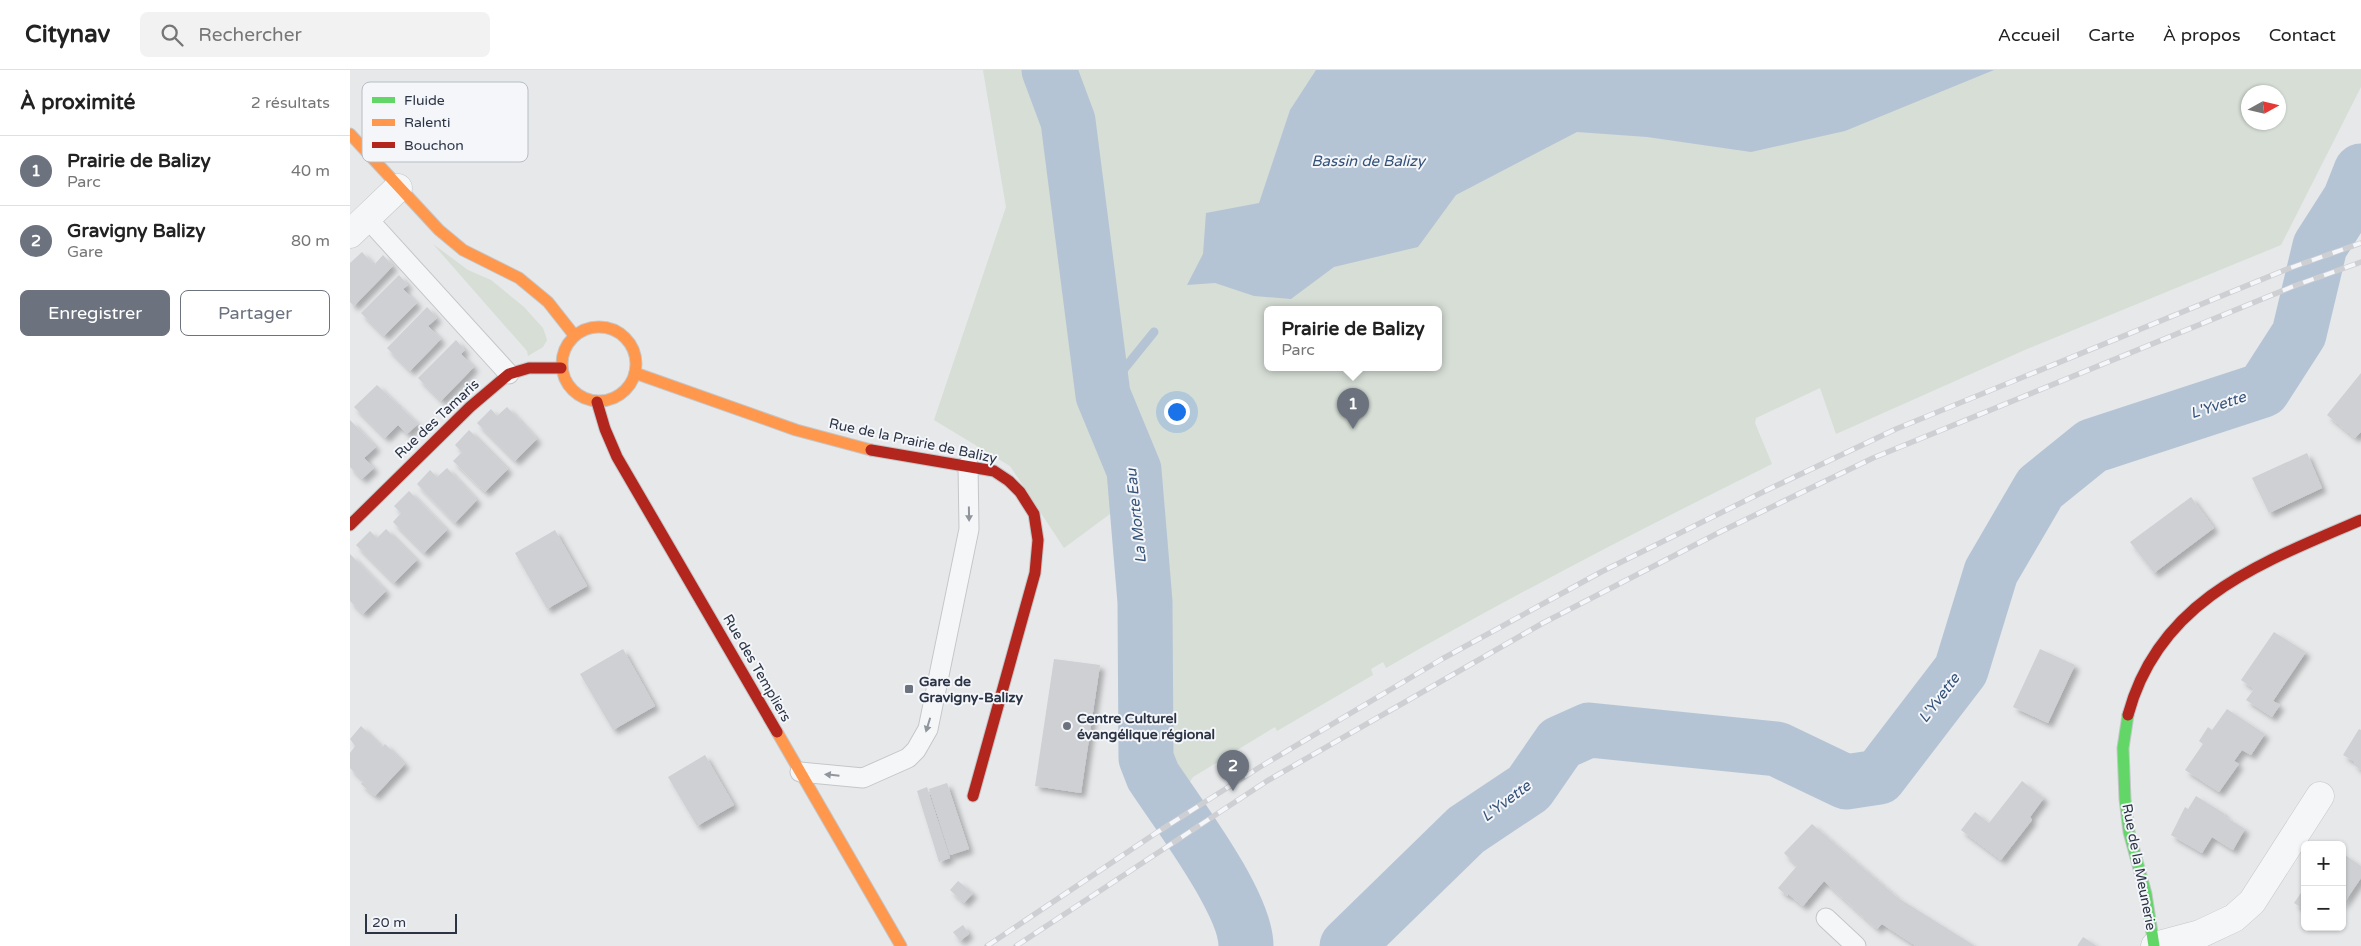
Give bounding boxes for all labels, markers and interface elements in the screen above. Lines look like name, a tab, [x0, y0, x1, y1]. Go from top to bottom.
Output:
search box	[140, 12, 490, 57]
text: Citynav	[25, 20, 110, 49]
icon: search	[158, 21, 186, 49]
text: Rechercher	[198, 24, 302, 46]
text: Accueil	[1998, 24, 2060, 46]
text: Carte	[2088, 24, 2135, 46]
text: À propos	[2163, 24, 2241, 46]
text: Contact	[2269, 24, 2336, 46]
legend	[362, 82, 528, 162]
north arrow	[2241, 85, 2286, 130]
text: À proximité	[20, 90, 135, 115]
text: Fluide	[404, 92, 445, 109]
text: 2 résultats	[251, 93, 330, 113]
text: Ralenti	[404, 114, 450, 131]
text: Bouchon	[404, 137, 464, 154]
text: Prairie de Balizy	[67, 150, 211, 172]
water label: Bassin de Balizy	[1311, 152, 1427, 170]
text: 1	[31, 161, 41, 181]
text: 40 m	[291, 161, 330, 181]
text: Parc	[67, 172, 101, 192]
text: Gravigny Balizy	[67, 220, 205, 242]
text: 2	[31, 231, 41, 251]
text: 80 m	[291, 231, 330, 251]
text: Gare	[67, 242, 103, 262]
button: Enregistrer	[20, 290, 170, 336]
button: Partager	[180, 290, 330, 336]
popup	[1264, 306, 1442, 371]
text: Prairie de Balizy	[1281, 318, 1425, 340]
text: Parc	[1281, 340, 1315, 360]
street label: Rue des Tamaris	[391, 376, 483, 462]
water label: L'Yvette	[2188, 387, 2249, 422]
pin: 1	[1337, 388, 1369, 429]
your location	[1164, 399, 1190, 425]
street label: Rue de la Prairie de Balizy	[827, 415, 999, 467]
water label: La Morte Eau	[1122, 467, 1150, 564]
one-way arrow	[965, 506, 973, 522]
street label: Rue des Templiers	[719, 611, 795, 725]
water label: L'Yvette	[1915, 669, 1964, 726]
place label: Gare de Gravigny-Balizy	[919, 673, 1023, 706]
marker: Gare de Gravigny-Balizy	[903, 683, 915, 695]
place label: Centre Culturel évangélique régional	[1077, 710, 1215, 743]
one-way arrow	[924, 717, 932, 732]
marker: Centre Culturel évangélique régional	[1061, 720, 1073, 732]
pin: 2	[1217, 750, 1249, 791]
one-way arrow	[823, 771, 839, 779]
water label: L'Yvette	[1478, 776, 1535, 825]
street label: Rue de la Meunerie	[2118, 802, 2160, 932]
map controls	[2301, 841, 2346, 931]
button: +	[2301, 841, 2346, 886]
button: −	[2301, 886, 2346, 931]
scale bar	[365, 911, 458, 934]
text: 20 m	[372, 914, 406, 931]

